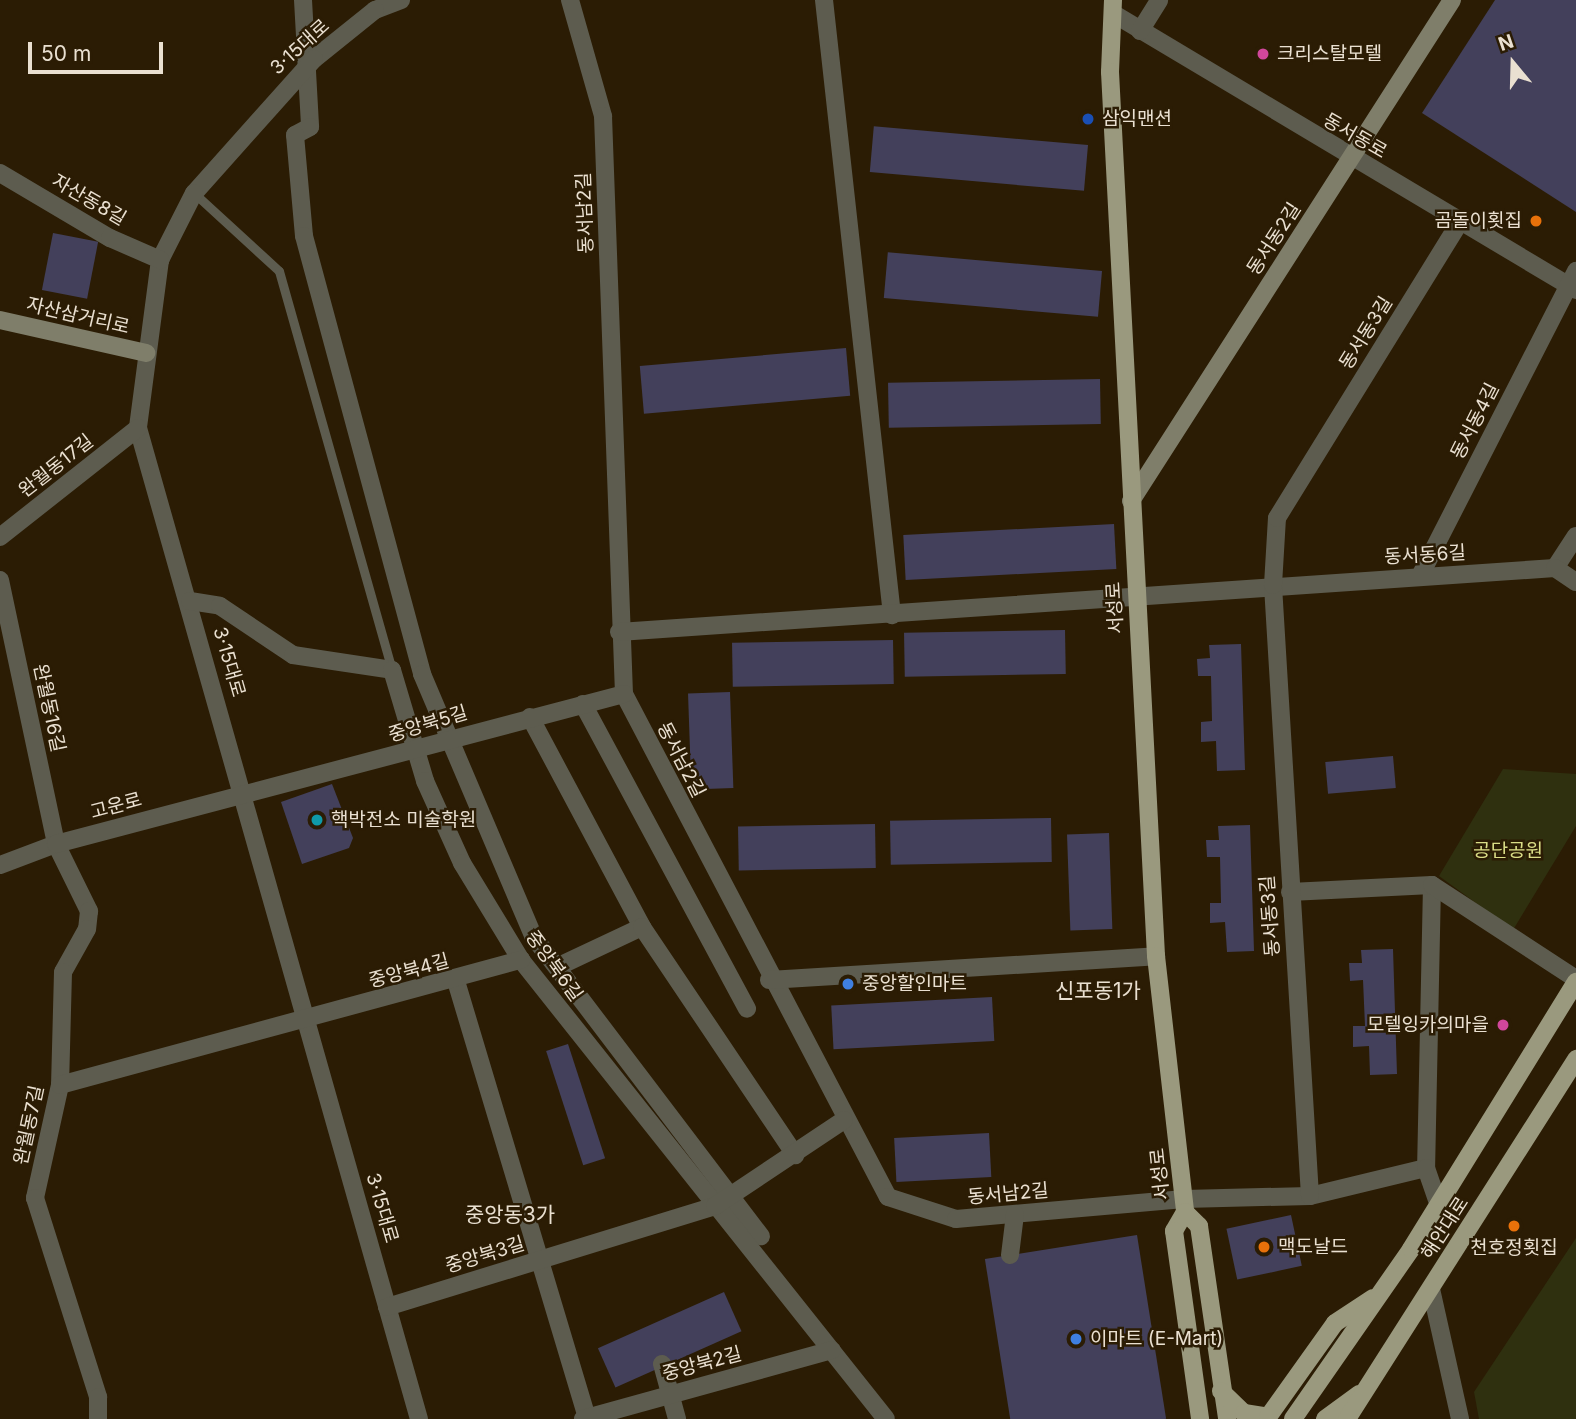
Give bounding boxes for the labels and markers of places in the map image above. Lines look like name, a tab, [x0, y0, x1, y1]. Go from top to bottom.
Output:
place label: 크리스탈모텔	[1277, 43, 1382, 65]
marker: 크리스탈모텔	[1255, 46, 1271, 62]
place label: 삼익맨션	[1102, 108, 1172, 130]
marker: 삼익맨션	[1080, 111, 1096, 127]
place label: 곰돌이횟집	[1435, 210, 1522, 232]
marker: 곰돌이횟집	[1528, 213, 1544, 229]
place label: 핵박전소 미술학원	[331, 809, 476, 831]
marker: 핵박전소 미술학원	[309, 812, 325, 828]
place label: 중앙할인마트	[862, 973, 967, 995]
marker: 중앙할인마트	[840, 976, 856, 992]
place label: 모텔잉카의마을	[1367, 1014, 1489, 1036]
marker: 모텔잉카의마을	[1495, 1017, 1511, 1033]
marker: 천호정횟집	[1506, 1218, 1522, 1234]
place label: 맥도날드	[1278, 1236, 1348, 1258]
place label: 천호정횟집	[1470, 1237, 1558, 1259]
marker: 맥도날드	[1256, 1239, 1272, 1255]
place label: 이마트 (E-Mart)	[1090, 1328, 1223, 1350]
marker: 이마트 (E-Mart)	[1068, 1331, 1084, 1347]

